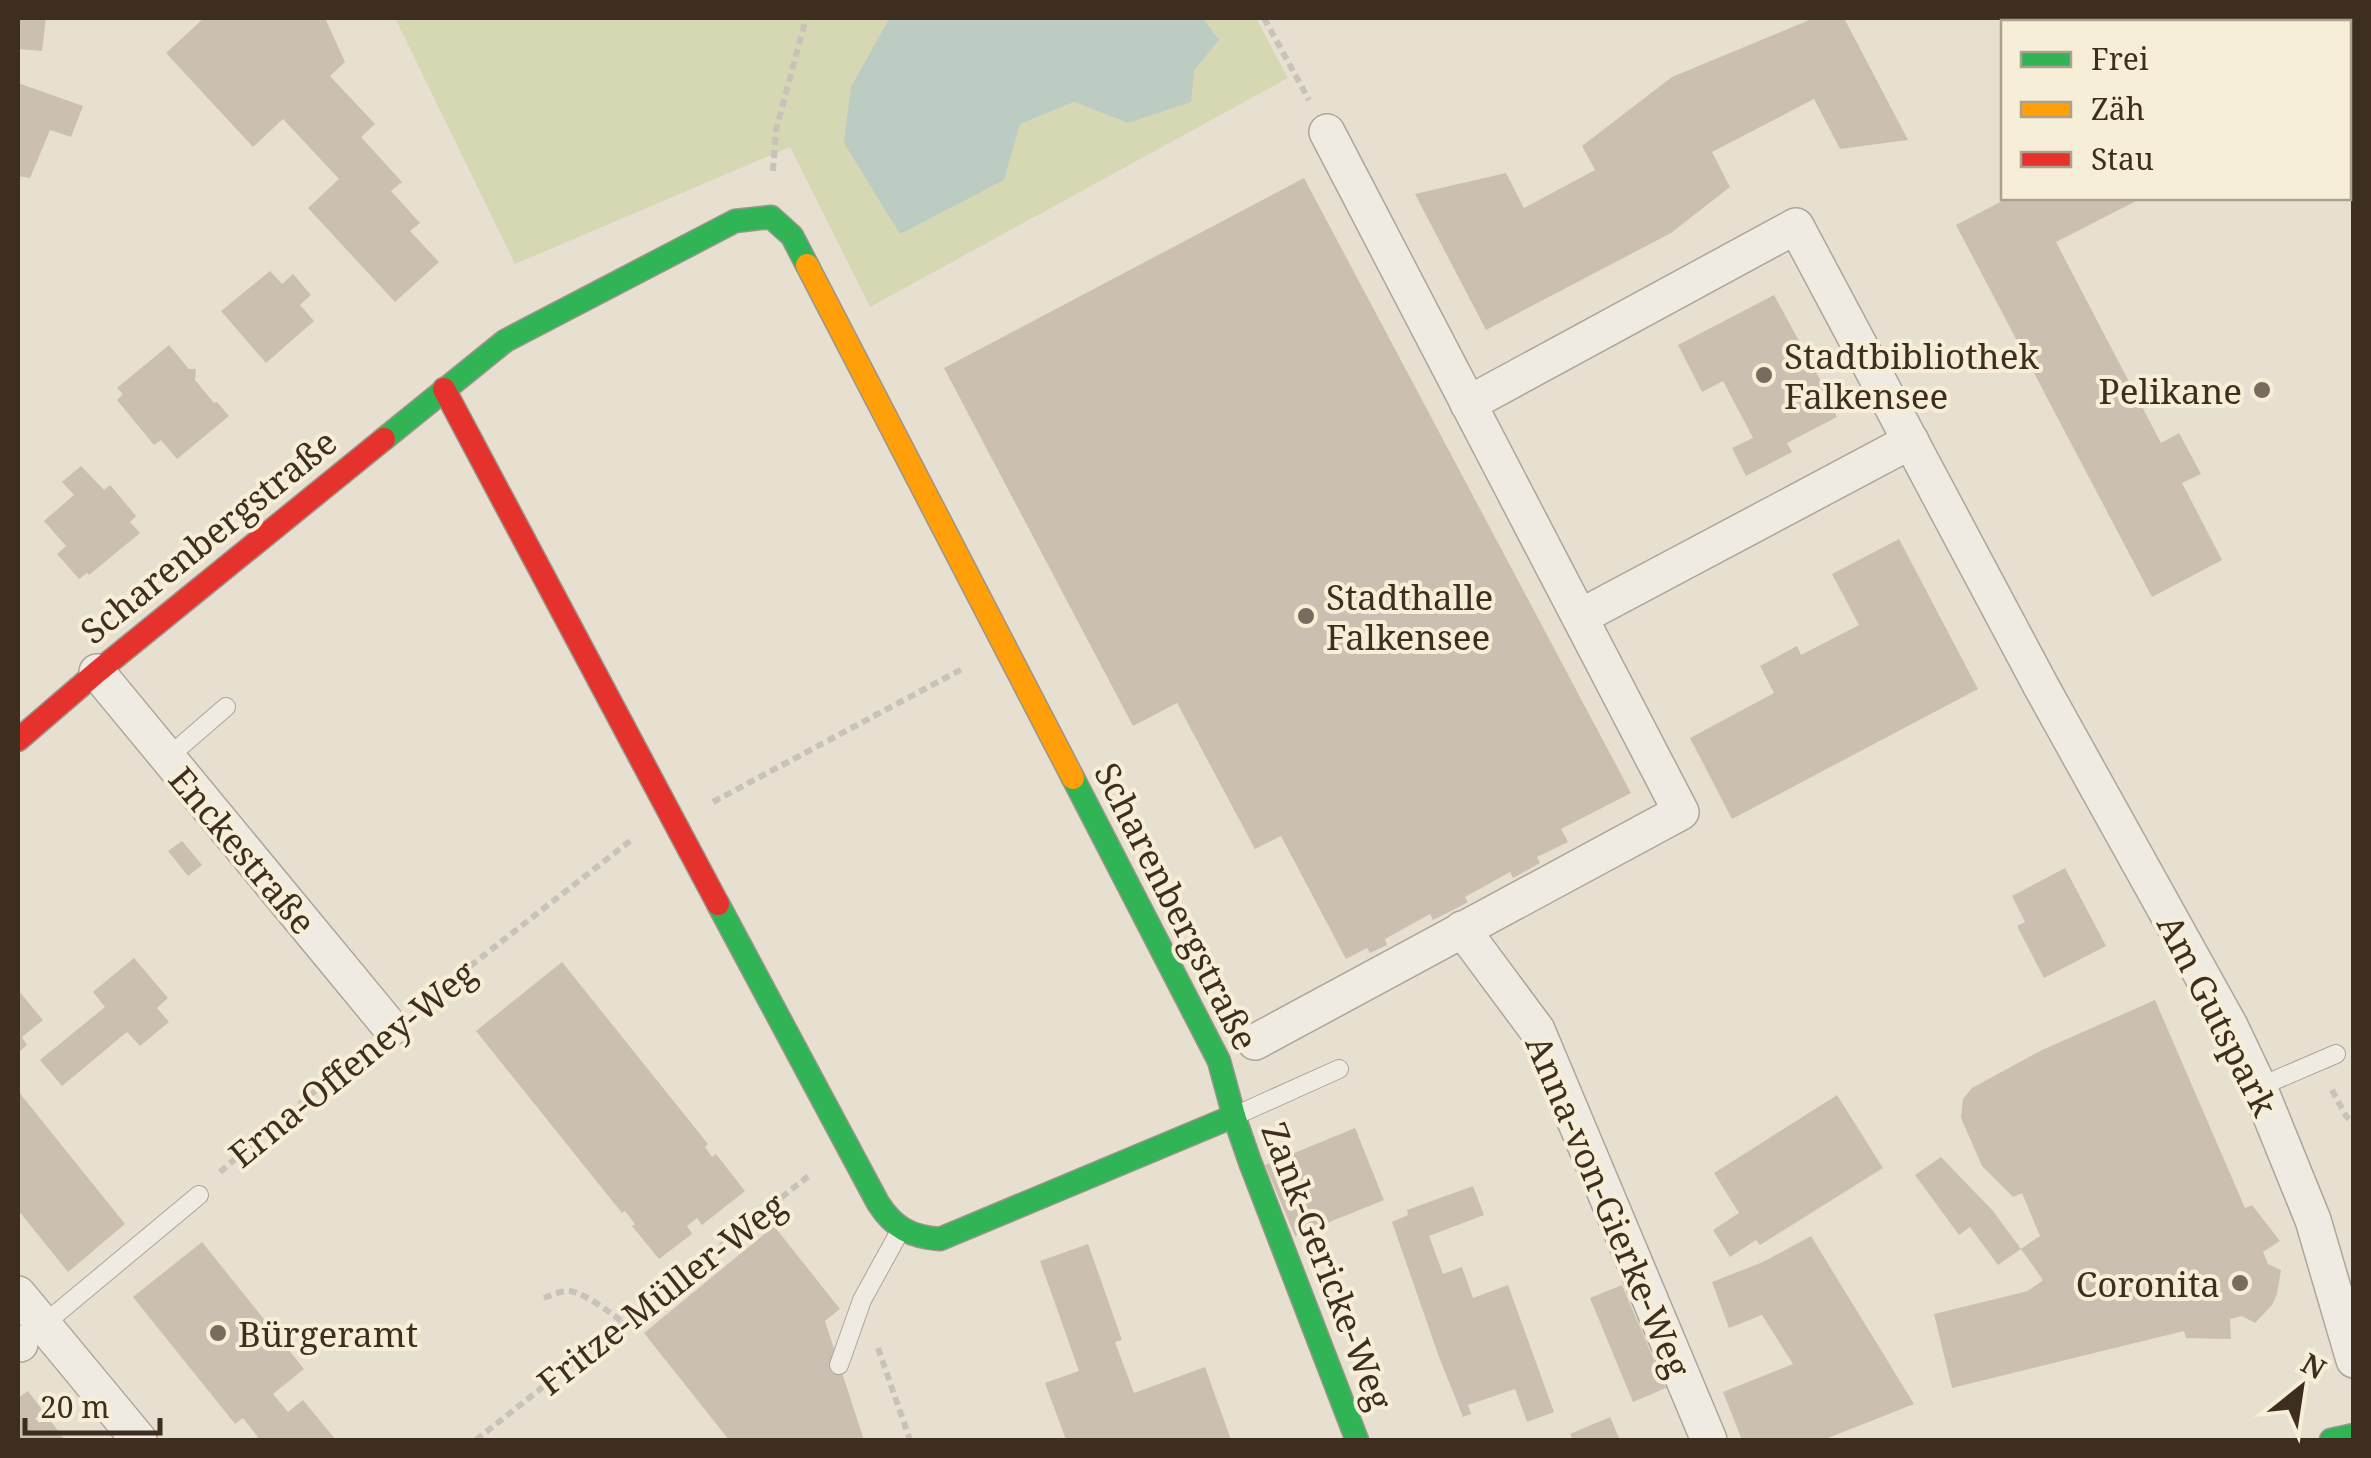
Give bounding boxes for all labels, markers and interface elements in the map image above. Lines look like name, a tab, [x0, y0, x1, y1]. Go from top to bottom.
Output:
legend	[2001, 20, 2351, 200]
text: Frei	[2091, 38, 2149, 79]
text: Zäh	[2091, 88, 2145, 129]
text: Stau	[2091, 138, 2154, 179]
place label: Stadtbibliothek Falkensee	[1784, 332, 2040, 419]
marker: Stadtbibliothek Falkensee	[1753, 364, 1775, 386]
place label: Pelikane	[2099, 367, 2242, 414]
marker: Pelikane	[2251, 379, 2273, 401]
street label: Scharenbergstraße	[70, 418, 346, 654]
place label: Stadthalle Falkensee	[1326, 573, 1493, 660]
marker: Stadthalle Falkensee	[1295, 605, 1317, 627]
street label: Scharenbergstraße	[1084, 754, 1270, 1058]
street label: Enckestraße	[159, 756, 327, 944]
street label: Am Gutspark	[2147, 906, 2289, 1124]
street label: Erna-Offeney-Weg	[219, 949, 485, 1177]
street label: Anna-von-Gierke-Weg	[1516, 1028, 1702, 1384]
street label: Zank-Gericke-Weg	[1252, 1115, 1405, 1417]
street label: Fritze-Müller-Weg	[527, 1181, 795, 1405]
place label: Coronita	[2076, 1260, 2220, 1307]
marker: Coronita	[2229, 1272, 2251, 1294]
place label: Bürgeramt	[238, 1310, 418, 1357]
marker: Bürgeramt	[207, 1322, 229, 1344]
north arrow	[2251, 1338, 2351, 1438]
text: N	[2295, 1344, 2333, 1387]
scale bar	[25, 1373, 160, 1435]
text: 20 m	[40, 1386, 110, 1427]

